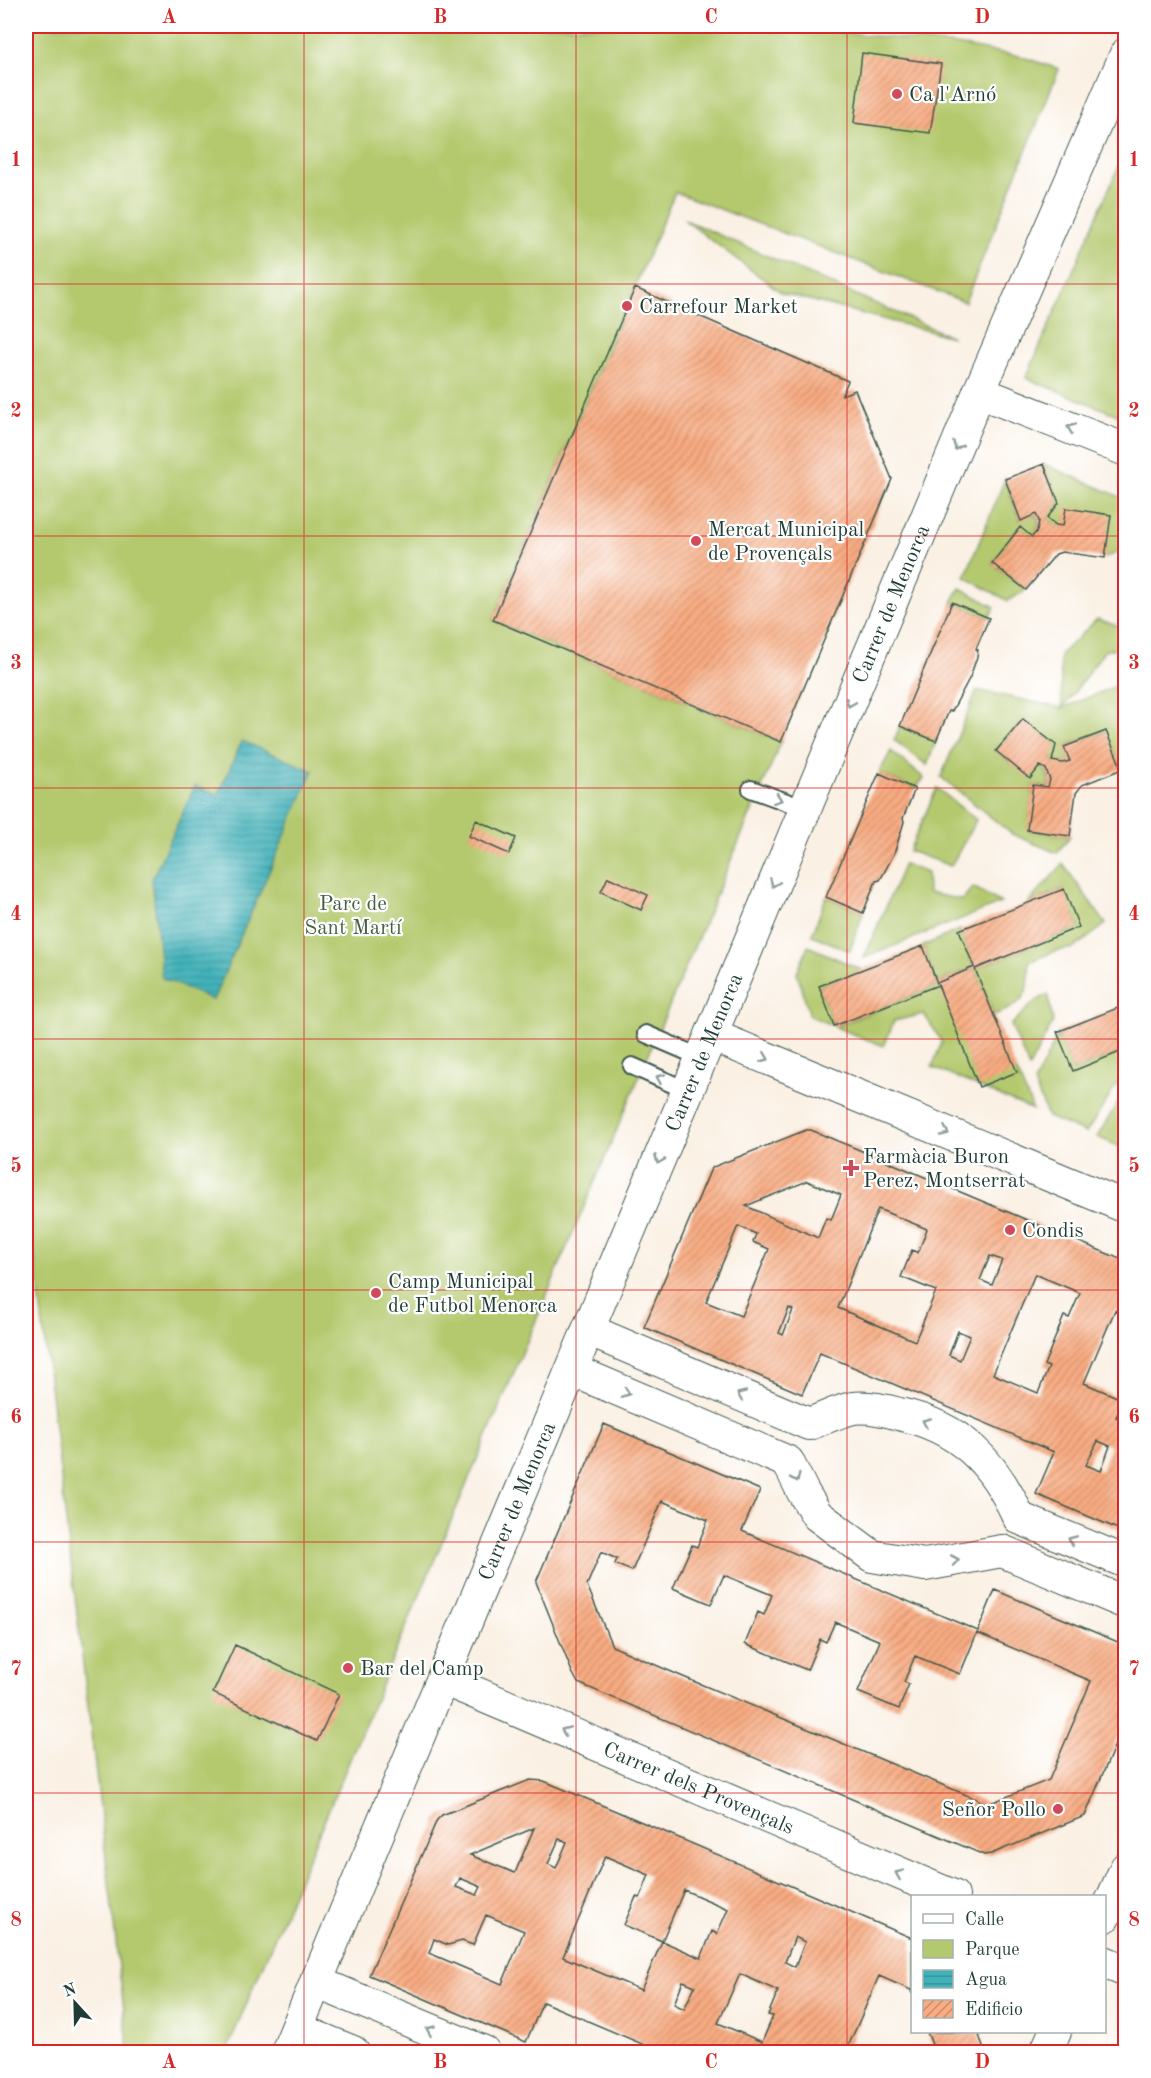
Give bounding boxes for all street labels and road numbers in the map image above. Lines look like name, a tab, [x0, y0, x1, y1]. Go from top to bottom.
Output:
street label: Carrer de Menorca	[850, 522, 934, 687]
street label: Carrer de Menorca	[663, 971, 747, 1135]
street label: Carrer de Menorca	[476, 1419, 560, 1584]
street label: Carrer dels Provençals	[600, 1739, 797, 1839]

